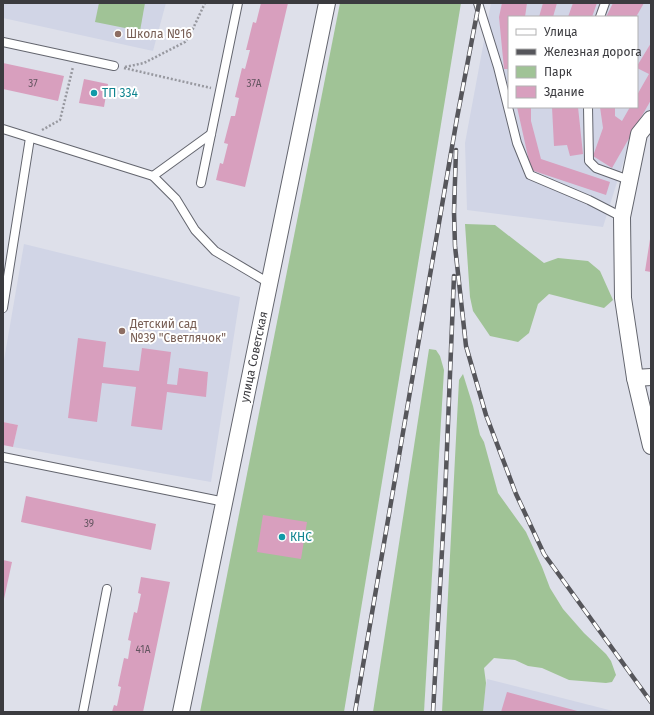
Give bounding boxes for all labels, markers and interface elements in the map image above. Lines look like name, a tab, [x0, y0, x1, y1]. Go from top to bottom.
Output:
legend	[508, 16, 638, 108]
text: Улица	[544, 25, 578, 39]
place label: Школа №16	[126, 27, 192, 41]
marker: Школа №16	[113, 29, 123, 39]
text: Железная дорога	[544, 45, 642, 59]
text: Парк	[544, 65, 573, 79]
house number: 37	[28, 78, 38, 90]
house number: 37А	[247, 78, 262, 90]
text: Здание	[544, 85, 584, 99]
place label: ТП 334	[102, 86, 138, 100]
marker: ТП 334	[89, 88, 99, 98]
street label: улица Советская	[237, 310, 271, 404]
place label: Детский сад №39 "Светлячок"	[129, 317, 226, 345]
marker: Детский сад №39 "Светлячок"	[117, 326, 127, 336]
house number: 39	[84, 518, 94, 530]
place label: КНС	[290, 530, 312, 544]
marker: КНС	[277, 532, 287, 542]
house number: 41А	[136, 644, 151, 656]

